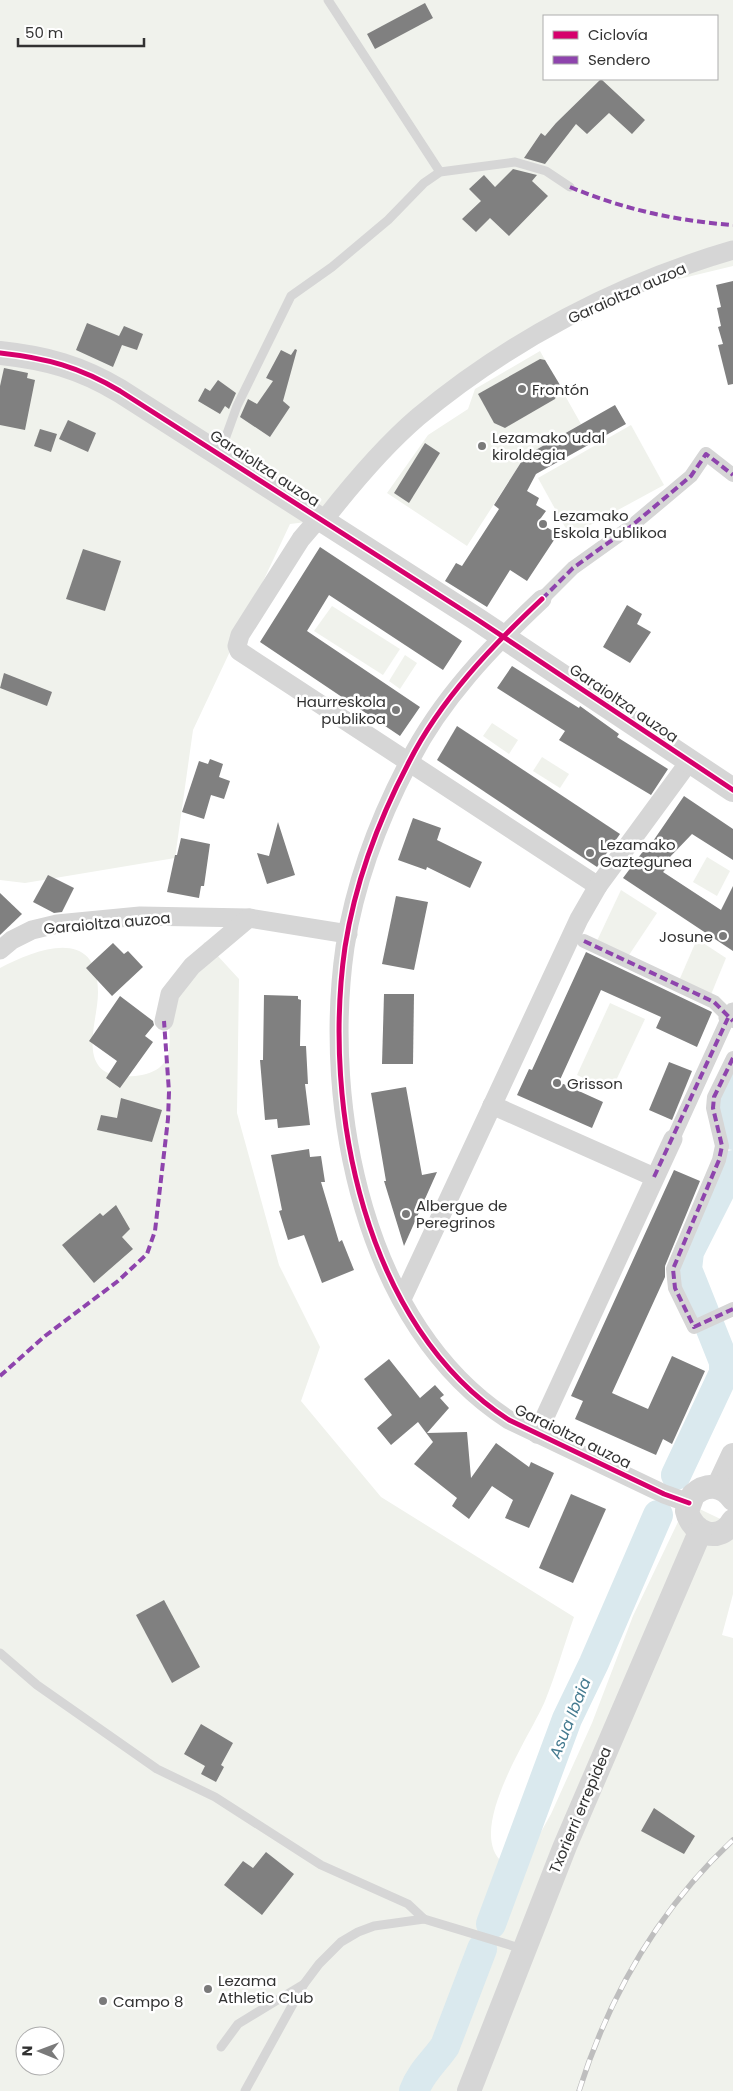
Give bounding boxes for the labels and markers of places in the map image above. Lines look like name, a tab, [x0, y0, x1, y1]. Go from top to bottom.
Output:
place label: Frontón	[532, 379, 589, 400]
marker: Frontón	[516, 383, 528, 395]
place label: Lezamako udal kiroldegia	[492, 427, 605, 465]
marker: Lezamako udal kiroldegia	[476, 440, 488, 452]
place label: Lezamako Eskola Publikoa	[553, 505, 667, 543]
marker: Lezamako Eskola Publikoa	[537, 518, 549, 530]
place label: Haurreskola publikoa	[296, 691, 386, 729]
marker: Haurreskola publikoa	[390, 704, 402, 716]
place label: Lezamako Gaztegunea	[600, 834, 692, 872]
marker: Lezamako Gaztegunea	[584, 847, 596, 859]
place label: Josune	[659, 926, 713, 947]
marker: Josune	[717, 930, 729, 942]
place label: Grisson	[567, 1073, 623, 1094]
marker: Grisson	[551, 1077, 563, 1089]
place label: Albergue de Peregrinos	[416, 1195, 507, 1233]
marker: Albergue de Peregrinos	[400, 1208, 412, 1220]
place label: Lezama Athletic Club	[218, 1970, 313, 2008]
marker: Lezama Athletic Club	[202, 1983, 214, 1995]
place label: Campo 8	[113, 1991, 183, 2012]
marker: Campo 8	[97, 1995, 109, 2007]

